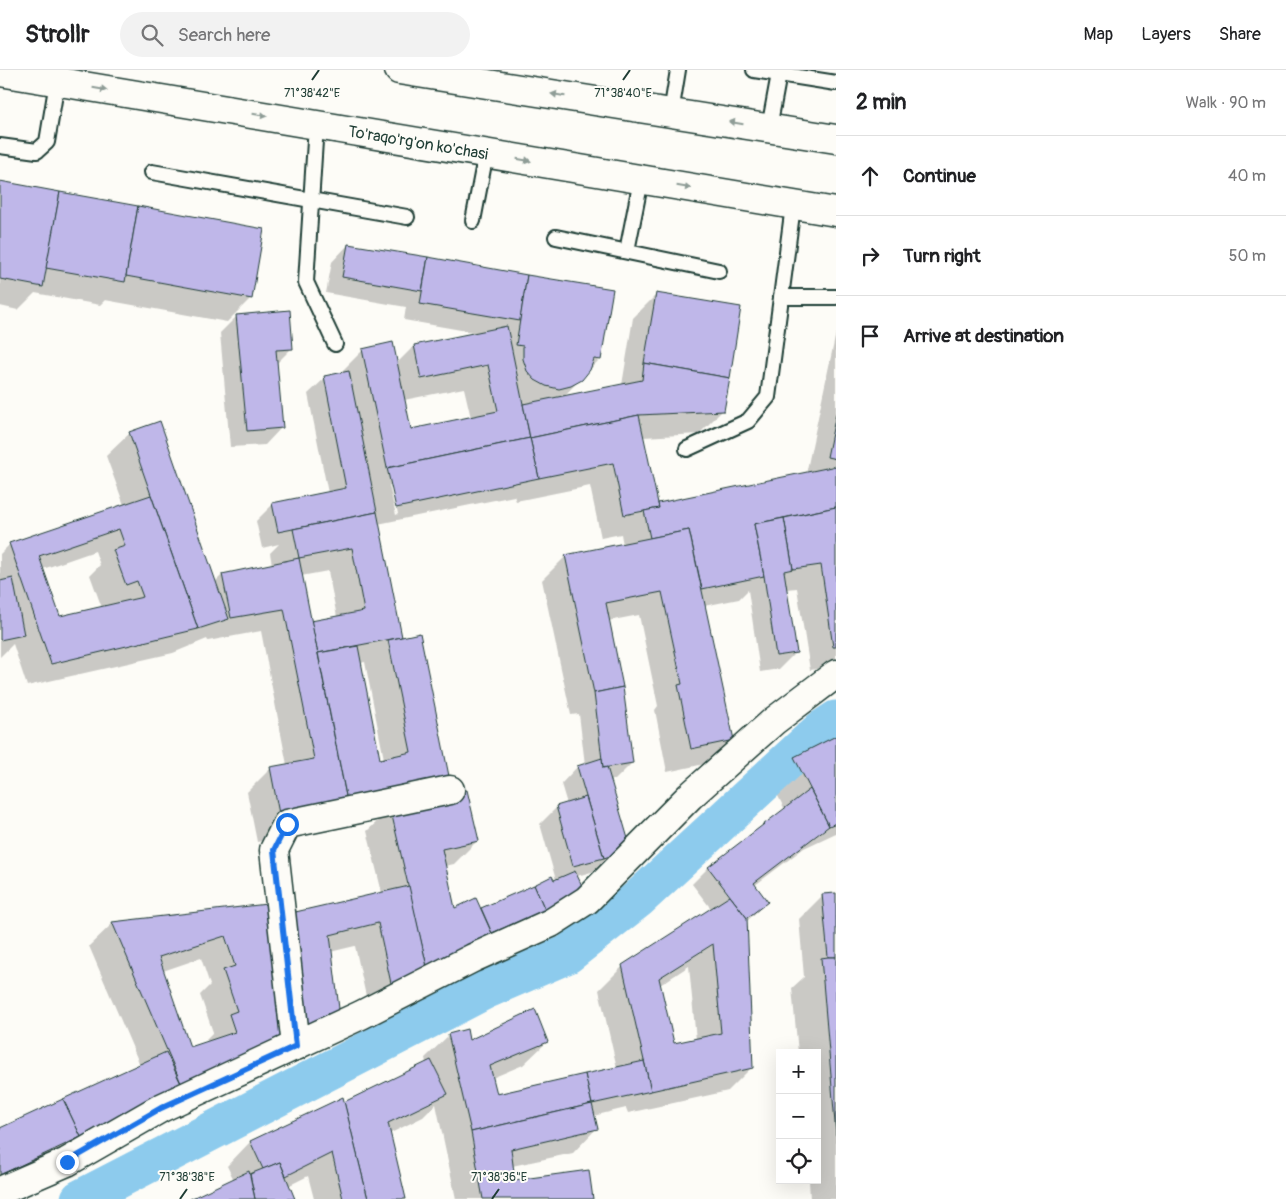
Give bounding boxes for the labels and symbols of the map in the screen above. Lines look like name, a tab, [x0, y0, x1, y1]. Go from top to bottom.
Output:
one-way arrow	[92, 85, 108, 93]
text: 71°38'42"E	[284, 86, 340, 101]
text: 71°38'40"E	[594, 86, 652, 101]
one-way arrow	[550, 91, 566, 99]
one-way arrow	[253, 112, 269, 120]
one-way arrow	[728, 119, 744, 127]
street label: To'raqo'rg'on ko'chasi	[346, 121, 490, 165]
one-way arrow	[516, 156, 532, 164]
one-way arrow	[676, 184, 692, 192]
route start	[276, 813, 299, 836]
route end	[56, 1151, 79, 1174]
text: 71°38'38"E	[159, 1170, 215, 1185]
text: 71°38'36"E	[471, 1170, 527, 1185]

